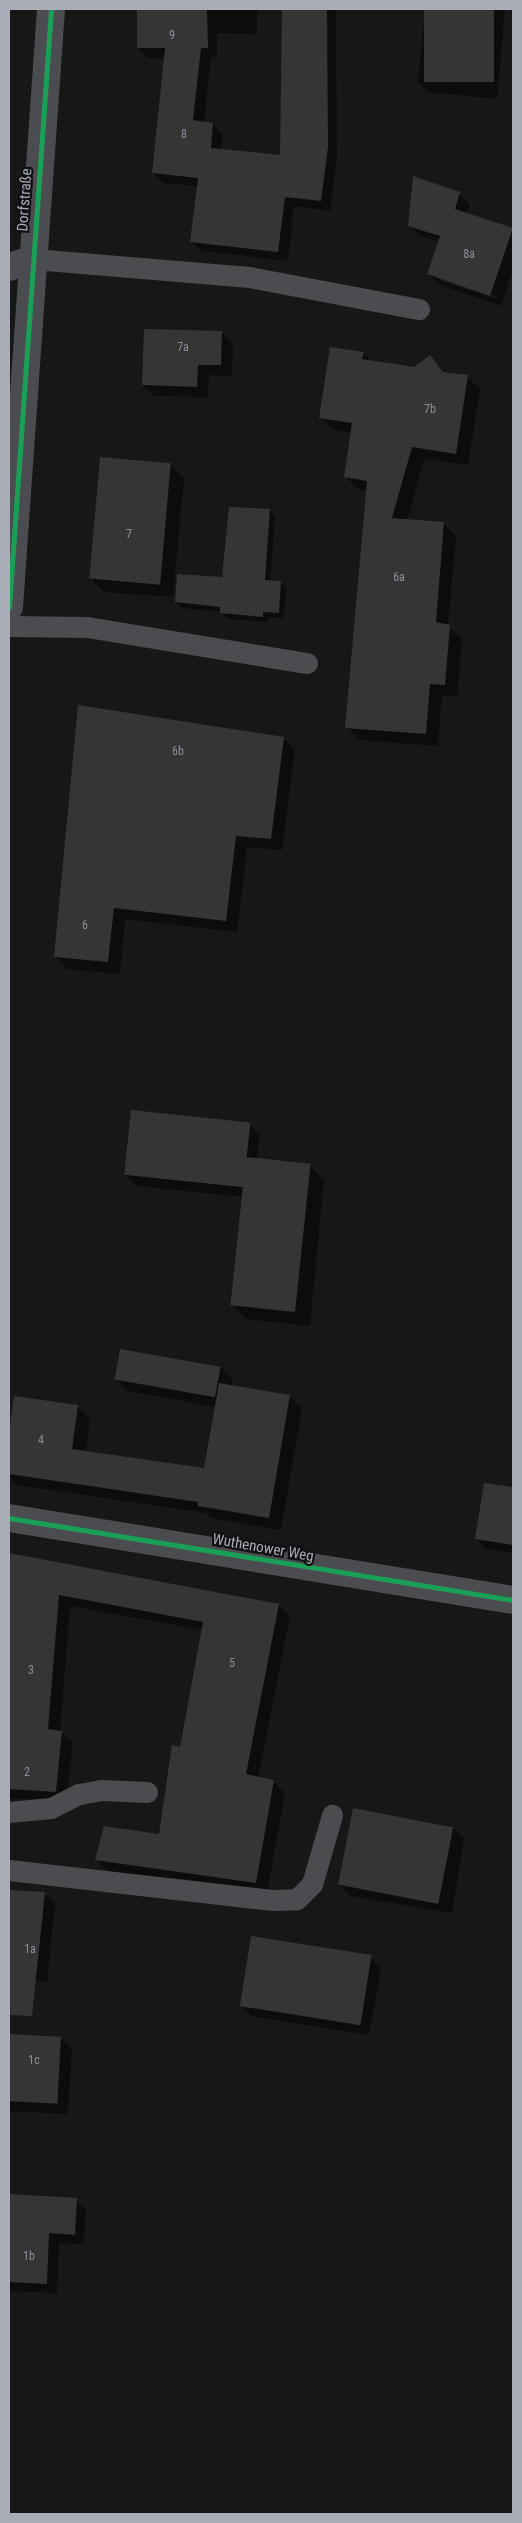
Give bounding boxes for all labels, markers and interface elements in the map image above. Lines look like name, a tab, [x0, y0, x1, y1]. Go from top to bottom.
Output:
house number: 9	[169, 29, 175, 43]
house number: 8	[181, 128, 187, 142]
street label: Dorfstraße	[14, 168, 36, 232]
house number: 8a	[463, 248, 475, 262]
house number: 7a	[177, 341, 189, 355]
house number: 7b	[424, 403, 436, 417]
house number: 7	[126, 528, 132, 542]
house number: 6a	[393, 571, 405, 585]
house number: 6b	[172, 745, 184, 759]
house number: 6	[82, 919, 88, 933]
house number: 4	[38, 1434, 44, 1448]
street label: Wuthenower Weg	[211, 1530, 315, 1566]
house number: 5	[229, 1657, 235, 1671]
house number: 3	[28, 1664, 34, 1678]
house number: 2	[24, 1766, 30, 1780]
house number: 1a	[24, 1943, 36, 1957]
house number: 1c	[28, 2054, 40, 2068]
house number: 1b	[23, 2250, 35, 2264]

